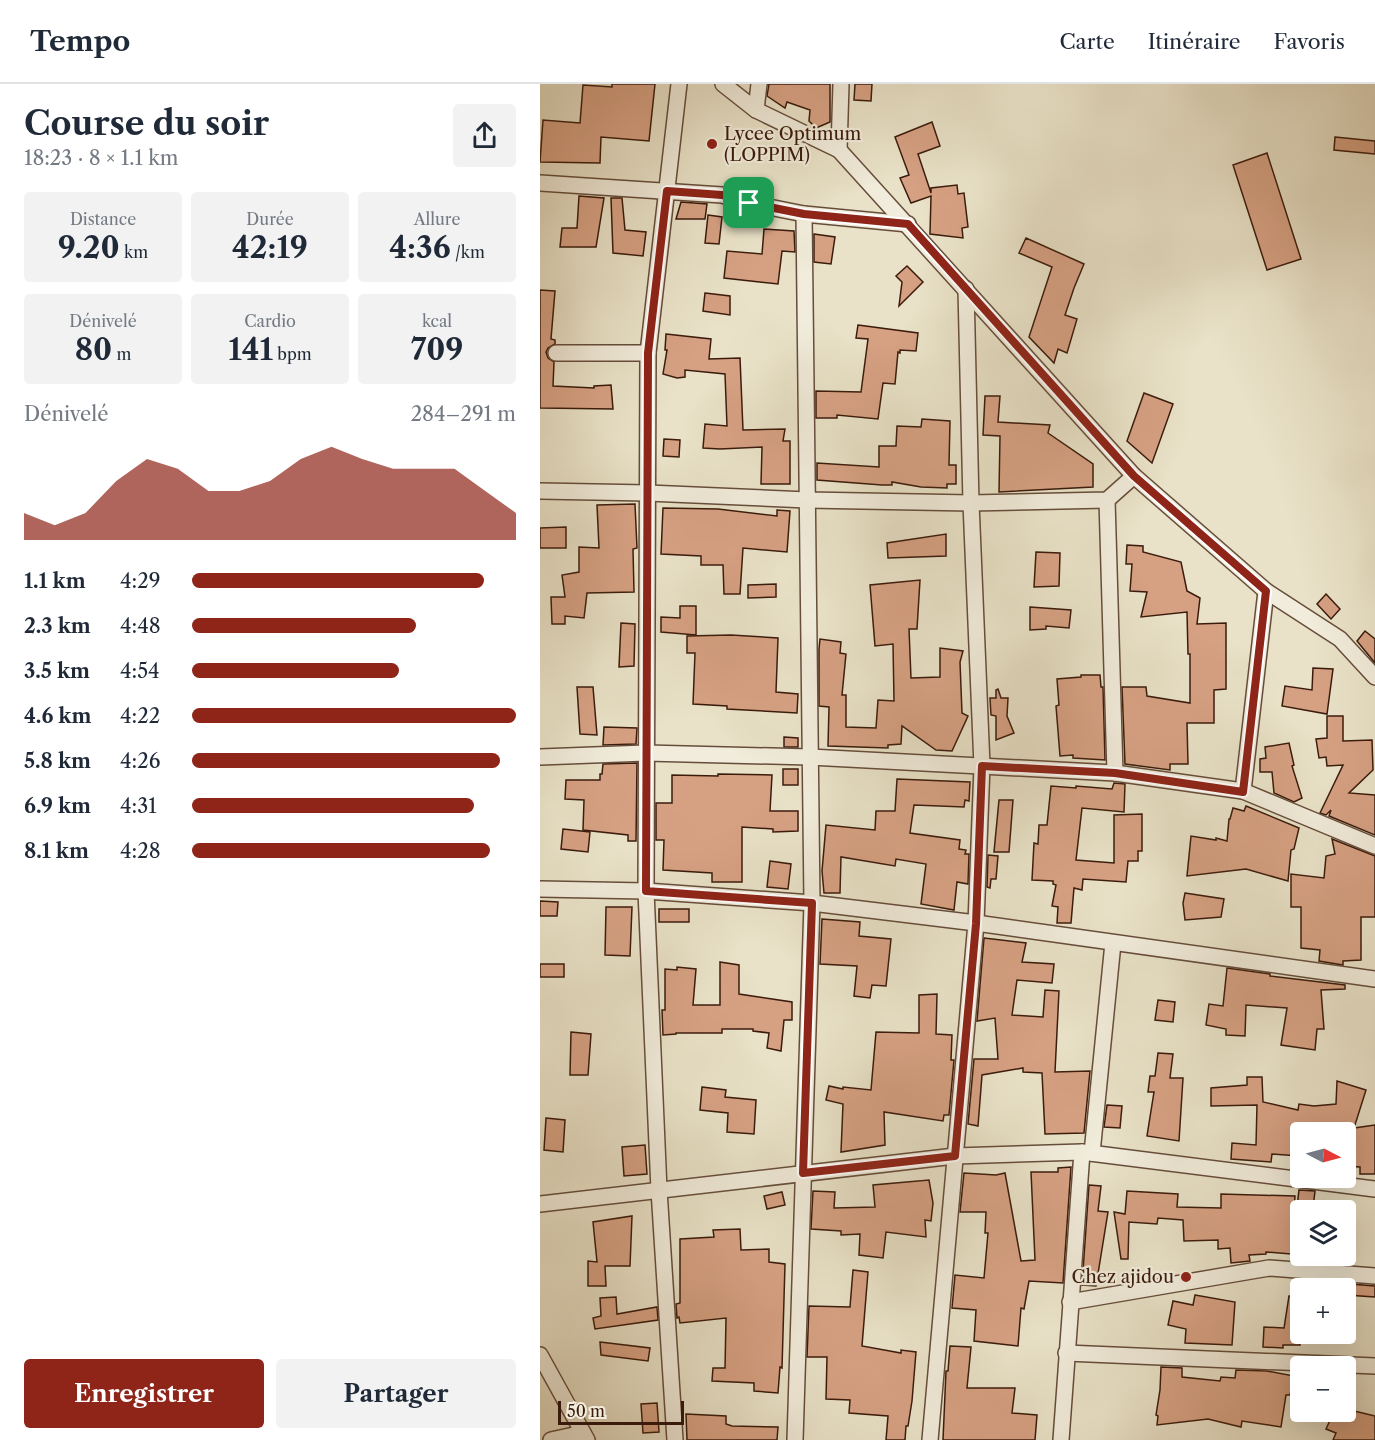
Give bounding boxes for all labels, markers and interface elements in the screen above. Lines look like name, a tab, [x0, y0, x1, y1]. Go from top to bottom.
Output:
text: Tempo	[30, 24, 130, 58]
text: Carte	[1059, 29, 1115, 54]
text: Itinéraire	[1148, 29, 1241, 54]
text: Favoris	[1274, 29, 1345, 54]
text: Course du soir	[24, 103, 269, 144]
button: share	[453, 104, 516, 167]
place label: Lycee Optimum (LOPPIM)	[724, 123, 862, 166]
marker: Lycee Optimum (LOPPIM)	[705, 137, 719, 151]
text: 18:23 · 8 × 1.1 km	[24, 146, 178, 170]
pin	[723, 177, 774, 228]
icon: arrive	[732, 186, 765, 219]
text: Distance	[70, 209, 136, 229]
text: Durée	[246, 209, 294, 229]
text: Allure	[414, 209, 460, 229]
text: 9.20	[58, 229, 120, 266]
text: 42:19	[232, 229, 308, 266]
text: 4:36	[389, 229, 451, 266]
text: km	[120, 242, 148, 262]
text: /km	[451, 242, 485, 262]
text: Dénivelé	[69, 311, 137, 331]
text: Cardio	[244, 311, 296, 331]
text: kcal	[422, 311, 452, 331]
text: 80	[75, 331, 112, 368]
text: 141	[228, 331, 273, 368]
text: 709	[411, 331, 463, 368]
text: m	[112, 344, 131, 364]
text: bpm	[273, 344, 312, 364]
text: Dénivelé	[24, 402, 108, 426]
text: 284–291 m	[411, 402, 516, 426]
text: 1.1 km	[24, 569, 86, 593]
text: 4:29	[120, 569, 160, 593]
text: 2.3 km	[24, 614, 91, 638]
text: 4:48	[120, 614, 161, 638]
text: 3.5 km	[24, 659, 90, 683]
text: 4:54	[120, 659, 160, 683]
text: 4.6 km	[24, 704, 91, 728]
text: 4:22	[120, 704, 160, 728]
text: 5.8 km	[24, 749, 91, 773]
text: 4:26	[120, 749, 160, 773]
text: 6.9 km	[24, 794, 91, 818]
text: 4:31	[120, 794, 157, 818]
text: 8.1 km	[24, 839, 89, 863]
text: 4:28	[120, 839, 161, 863]
north arrow	[1290, 1122, 1356, 1188]
map controls	[1290, 1122, 1356, 1422]
button: layers	[1290, 1200, 1356, 1266]
place label: Chez ajidou	[1072, 1266, 1174, 1288]
marker: Chez ajidou	[1179, 1270, 1193, 1284]
button: +	[1290, 1278, 1356, 1344]
button: −	[1290, 1356, 1356, 1422]
button: Enregistrer	[24, 1359, 264, 1428]
button: Partager	[276, 1359, 516, 1428]
scale bar	[558, 1398, 684, 1426]
text: 50 m	[567, 1401, 605, 1421]

